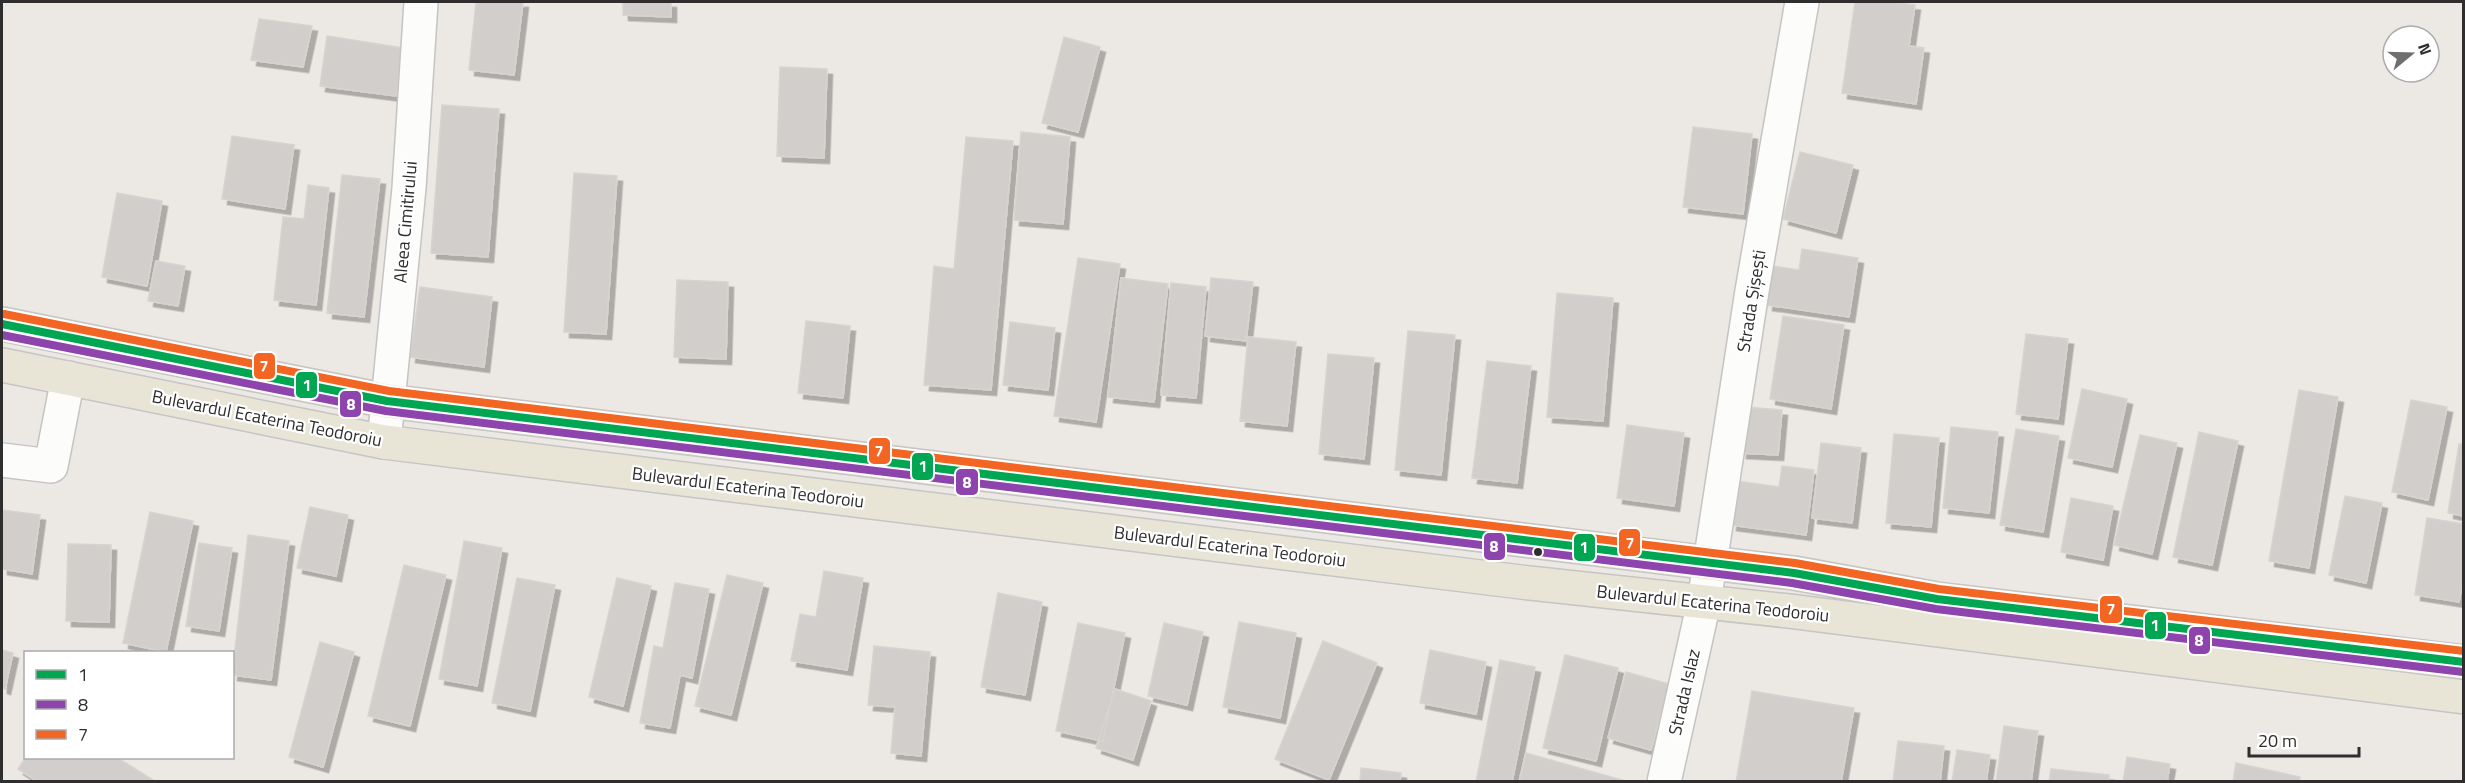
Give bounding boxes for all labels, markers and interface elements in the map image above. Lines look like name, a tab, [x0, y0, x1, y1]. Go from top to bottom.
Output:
north arrow	[2381, 24, 2441, 84]
text: N	[2412, 40, 2438, 58]
street label: Aleea Cimitirului	[386, 160, 424, 284]
street label: Strada Șișești	[1730, 248, 1772, 354]
line badge: 7	[253, 352, 276, 380]
text: 7	[260, 354, 268, 378]
line badge: 1	[295, 371, 318, 399]
text: 1	[303, 373, 311, 397]
street label: Bulevardul Ecaterina Teodoroiu	[150, 382, 384, 454]
line badge: 8	[339, 390, 362, 418]
text: 8	[347, 392, 356, 416]
line badge: 7	[868, 437, 891, 465]
text: 7	[875, 439, 883, 463]
line badge: 1	[911, 452, 934, 481]
text: 1	[919, 454, 927, 478]
street label: Bulevardul Ecaterina Teodoroiu	[630, 459, 866, 515]
line badge: 8	[955, 468, 979, 496]
text: 8	[963, 470, 972, 494]
street label: Bulevardul Ecaterina Teodoroiu	[1112, 518, 1348, 574]
line badge: 7	[1618, 528, 1641, 557]
text: 7	[1626, 531, 1634, 555]
line badge: 8	[1483, 532, 1506, 561]
line badge: 1	[1573, 533, 1596, 562]
text: 8	[1490, 534, 1499, 558]
text: 1	[1580, 535, 1588, 559]
unlabelled marker	[1532, 546, 1544, 558]
street label: Bulevardul Ecaterina Teodoroiu	[1595, 577, 1831, 629]
line badge: 7	[2099, 595, 2123, 624]
text: 7	[2107, 597, 2115, 621]
line badge: 1	[2144, 611, 2167, 640]
text: 1	[2151, 613, 2159, 637]
line badge: 8	[2188, 626, 2211, 655]
text: 8	[2195, 628, 2204, 652]
street label: Strada Islaz	[1661, 646, 1707, 738]
legend	[24, 651, 234, 759]
text: 1	[78, 661, 88, 688]
text: 8	[78, 691, 88, 718]
scale bar	[2249, 720, 2358, 758]
text: 7	[78, 721, 88, 748]
text: 20 m	[2258, 727, 2297, 754]

